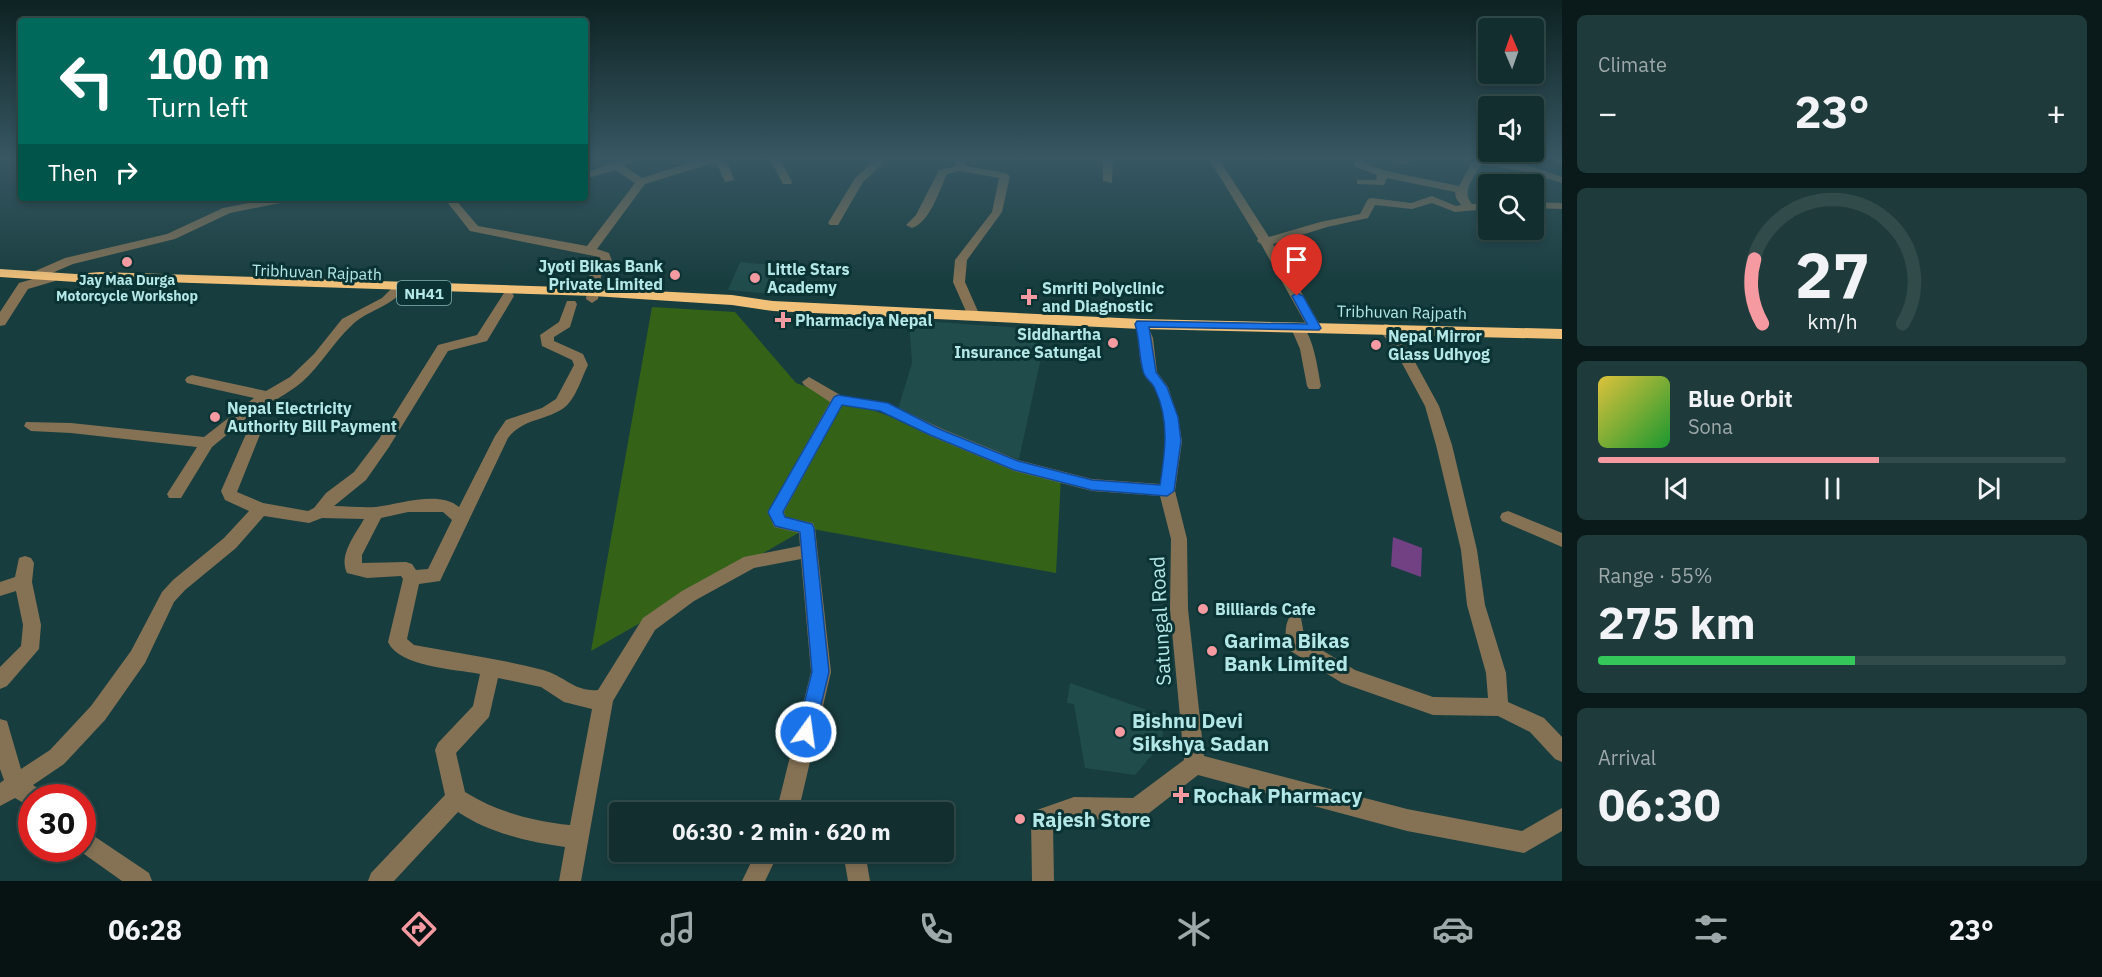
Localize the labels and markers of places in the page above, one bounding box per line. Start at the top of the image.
pin [1271,234,1322,296]
marker: Jay Maa Durga Motorcycle Workshop [120,255,134,269]
place label: Jyoti Bikas Bank Private Limited [538,256,664,294]
place label: Little Stars Academy [767,259,850,297]
marker: Jyoti Bikas Bank Private Limited [668,268,682,282]
place label: Jay Maa Durga Motorcycle Workshop [56,271,198,305]
marker: Little Stars Academy [748,271,762,285]
place label: Smriti Polyclinic and Diagnostic [1042,278,1164,316]
marker: Smriti Polyclinic and Diagnostic [1020,288,1038,306]
place label: Pharmaciya Nepal [795,310,932,330]
marker: Pharmaciya Nepal [776,313,790,327]
place label: Siddhartha Insurance Satungal [954,324,1101,362]
place label: Nepal Mirror Glass Udhyog [1388,326,1490,364]
marker: Siddhartha Insurance Satungal [1106,336,1120,350]
marker: Nepal Mirror Glass Udhyog [1369,338,1383,352]
place label: Nepal Electricity Authority Bill Payment [227,398,397,436]
marker: Nepal Electricity Authority Bill Payment [208,410,222,424]
place label: Billiards Cafe [1215,599,1316,619]
marker: Billiards Cafe [1196,602,1210,616]
place label: Garima Bikas Bank Limited [1224,627,1350,677]
marker: Garima Bikas Bank Limited [1205,644,1219,658]
place label: Bishnu Devi Sikshya Sadan [1132,707,1269,757]
marker: Bishnu Devi Sikshya Sadan [1113,725,1127,739]
place label: Rochak Pharmacy [1193,782,1362,809]
marker: Rochak Pharmacy [1174,788,1188,802]
place label: Rajesh Store [1032,806,1151,833]
marker: Rajesh Store [1013,812,1027,826]

